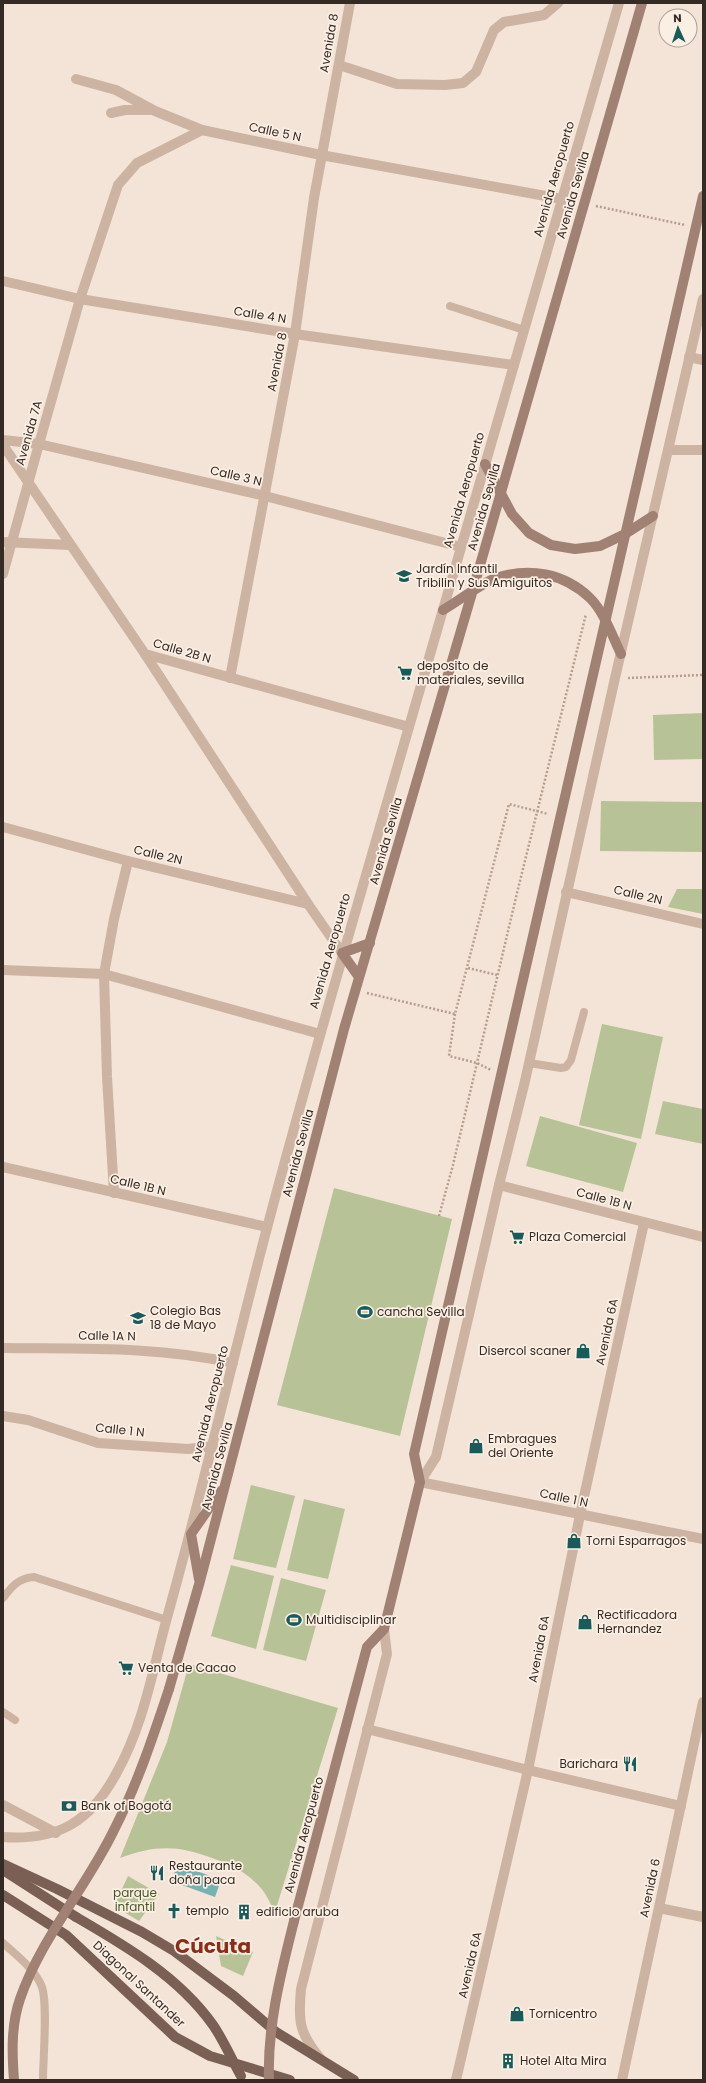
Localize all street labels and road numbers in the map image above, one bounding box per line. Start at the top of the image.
street label: Avenida 8 [315,12,342,74]
street label: Calle 5 N [247,118,303,145]
street label: Avenida Aeropuerto [529,119,578,239]
street label: Avenida Sevilla [552,149,593,241]
street label: Calle 4 N [233,302,288,327]
street label: Avenida 8 [262,331,291,393]
street label: Avenida 7A [11,398,46,467]
street label: Avenida Aeropuerto [439,430,488,550]
street label: Calle 3 N [209,461,264,490]
street label: Avenida Sevilla [463,461,504,553]
street label: Calle 2B N [151,634,213,667]
street label: Avenida Sevilla [365,795,406,887]
street label: Calle 2N [132,841,184,868]
street label: Calle 2N [612,881,664,908]
street label: Avenida Aeropuerto [305,891,354,1011]
street label: Avenida Sevilla [278,1107,317,1199]
street label: Calle 1B N [109,1170,168,1199]
street label: Calle 1B N [575,1183,634,1214]
street label: Avenida 6A [591,1297,622,1367]
street label: Calle 1A N [78,1326,136,1345]
street label: Avenida Aeropuerto [187,1343,232,1464]
street label: Calle 1 N [95,1418,146,1441]
street label: Avenida Sevilla [197,1420,236,1512]
street label: Calle 1 N [538,1484,590,1511]
street label: Avenida 6A [524,1614,553,1684]
street label: Avenida Aeropuerto [280,1775,327,1895]
street label: Avenida 6 [635,1857,664,1919]
street label: Avenida 6A [454,1930,485,2000]
street label: Diagonal Santander [90,1936,190,2031]

